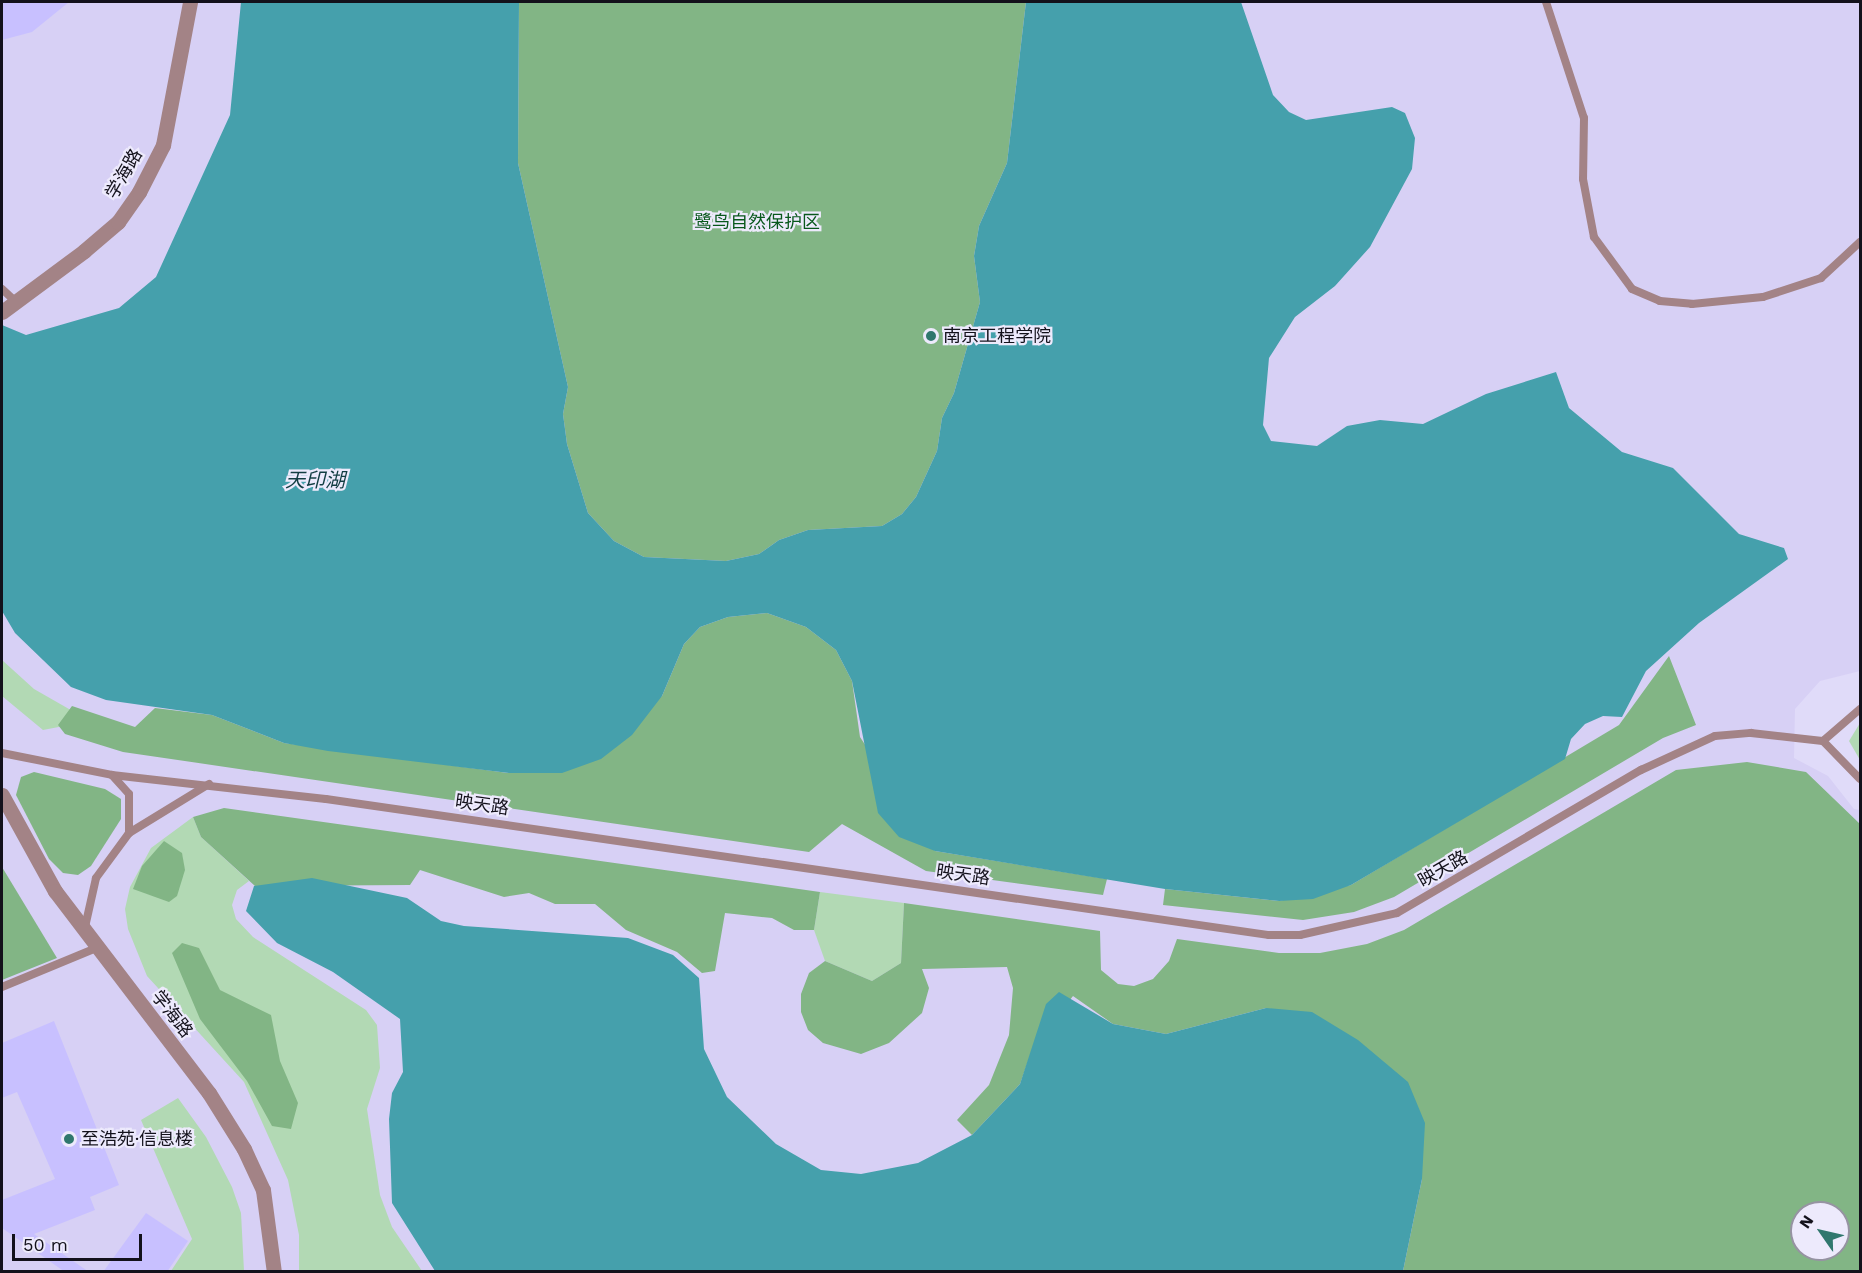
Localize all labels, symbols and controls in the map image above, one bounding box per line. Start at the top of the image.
street label: 学海路 [101,145,147,203]
park label: 鹭鸟自然保护区 [694,211,820,233]
place label: 南京工程学院 [943,325,1051,347]
marker: 南京工程学院 [924,329,938,343]
water label: 天印湖 [285,468,345,492]
street label: 映天路 [454,791,510,819]
street label: 映天路 [1414,846,1472,892]
street label: 映天路 [935,861,991,889]
street label: 学海路 [147,986,197,1042]
place label: 至浩苑·信息楼 [81,1128,193,1150]
marker: 至浩苑·信息楼 [62,1132,76,1146]
north arrow [1790,1201,1850,1261]
text: N [1795,1212,1818,1232]
scale bar [15,1222,146,1260]
text: 50 m [23,1234,68,1255]

